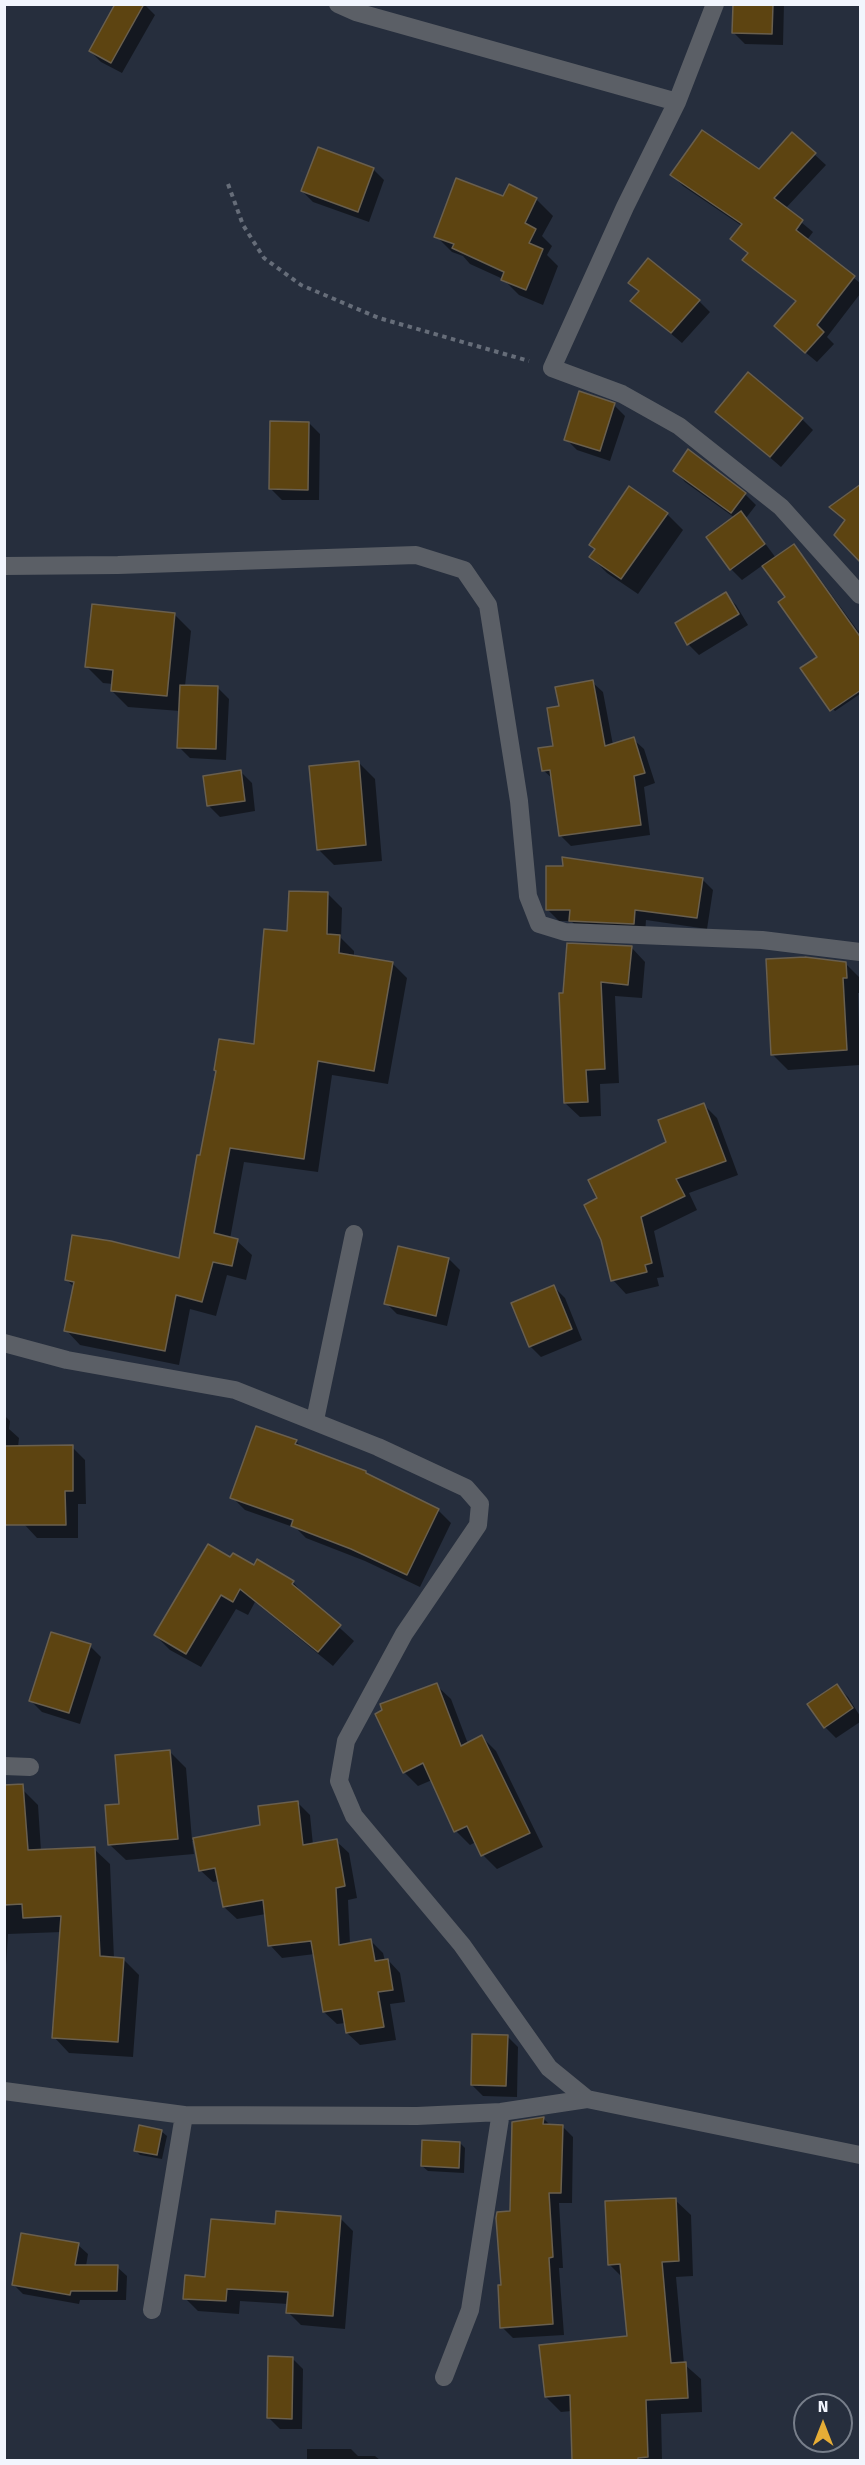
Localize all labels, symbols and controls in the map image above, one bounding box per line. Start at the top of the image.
north arrow [793,2393,853,2453]
text: N [818,2397,828,2416]

